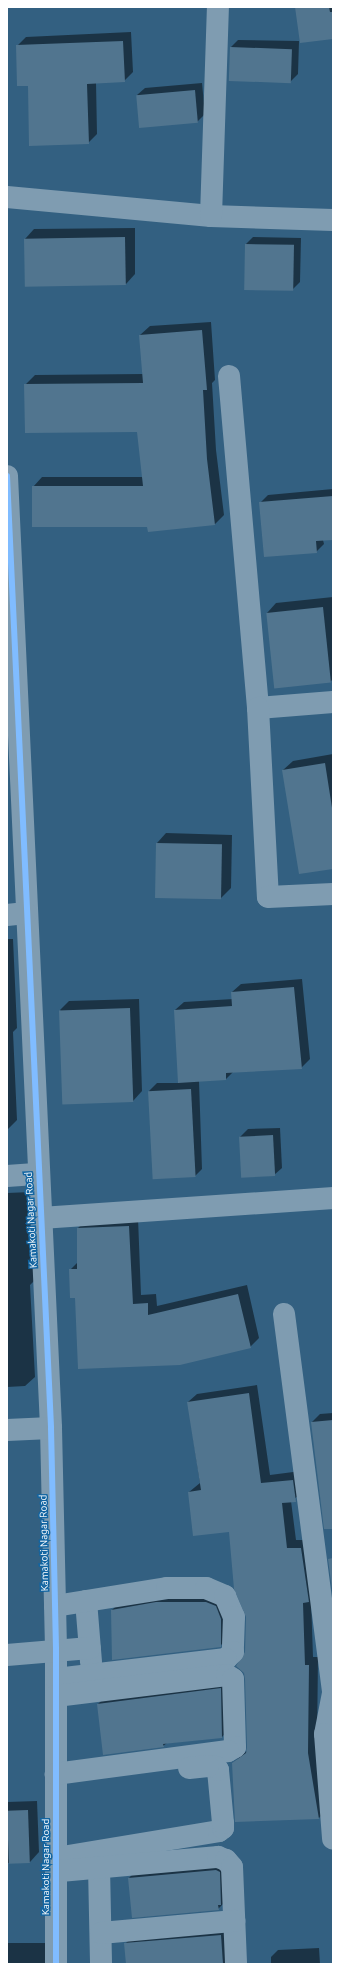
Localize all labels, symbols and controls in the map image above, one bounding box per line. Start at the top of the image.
street label: Kamakoti Nagar Road [22,1171,40,1269]
street label: Kamakoti Nagar Road [37,1495,51,1591]
street label: Kamakoti Nagar Road [40,1819,52,1915]

